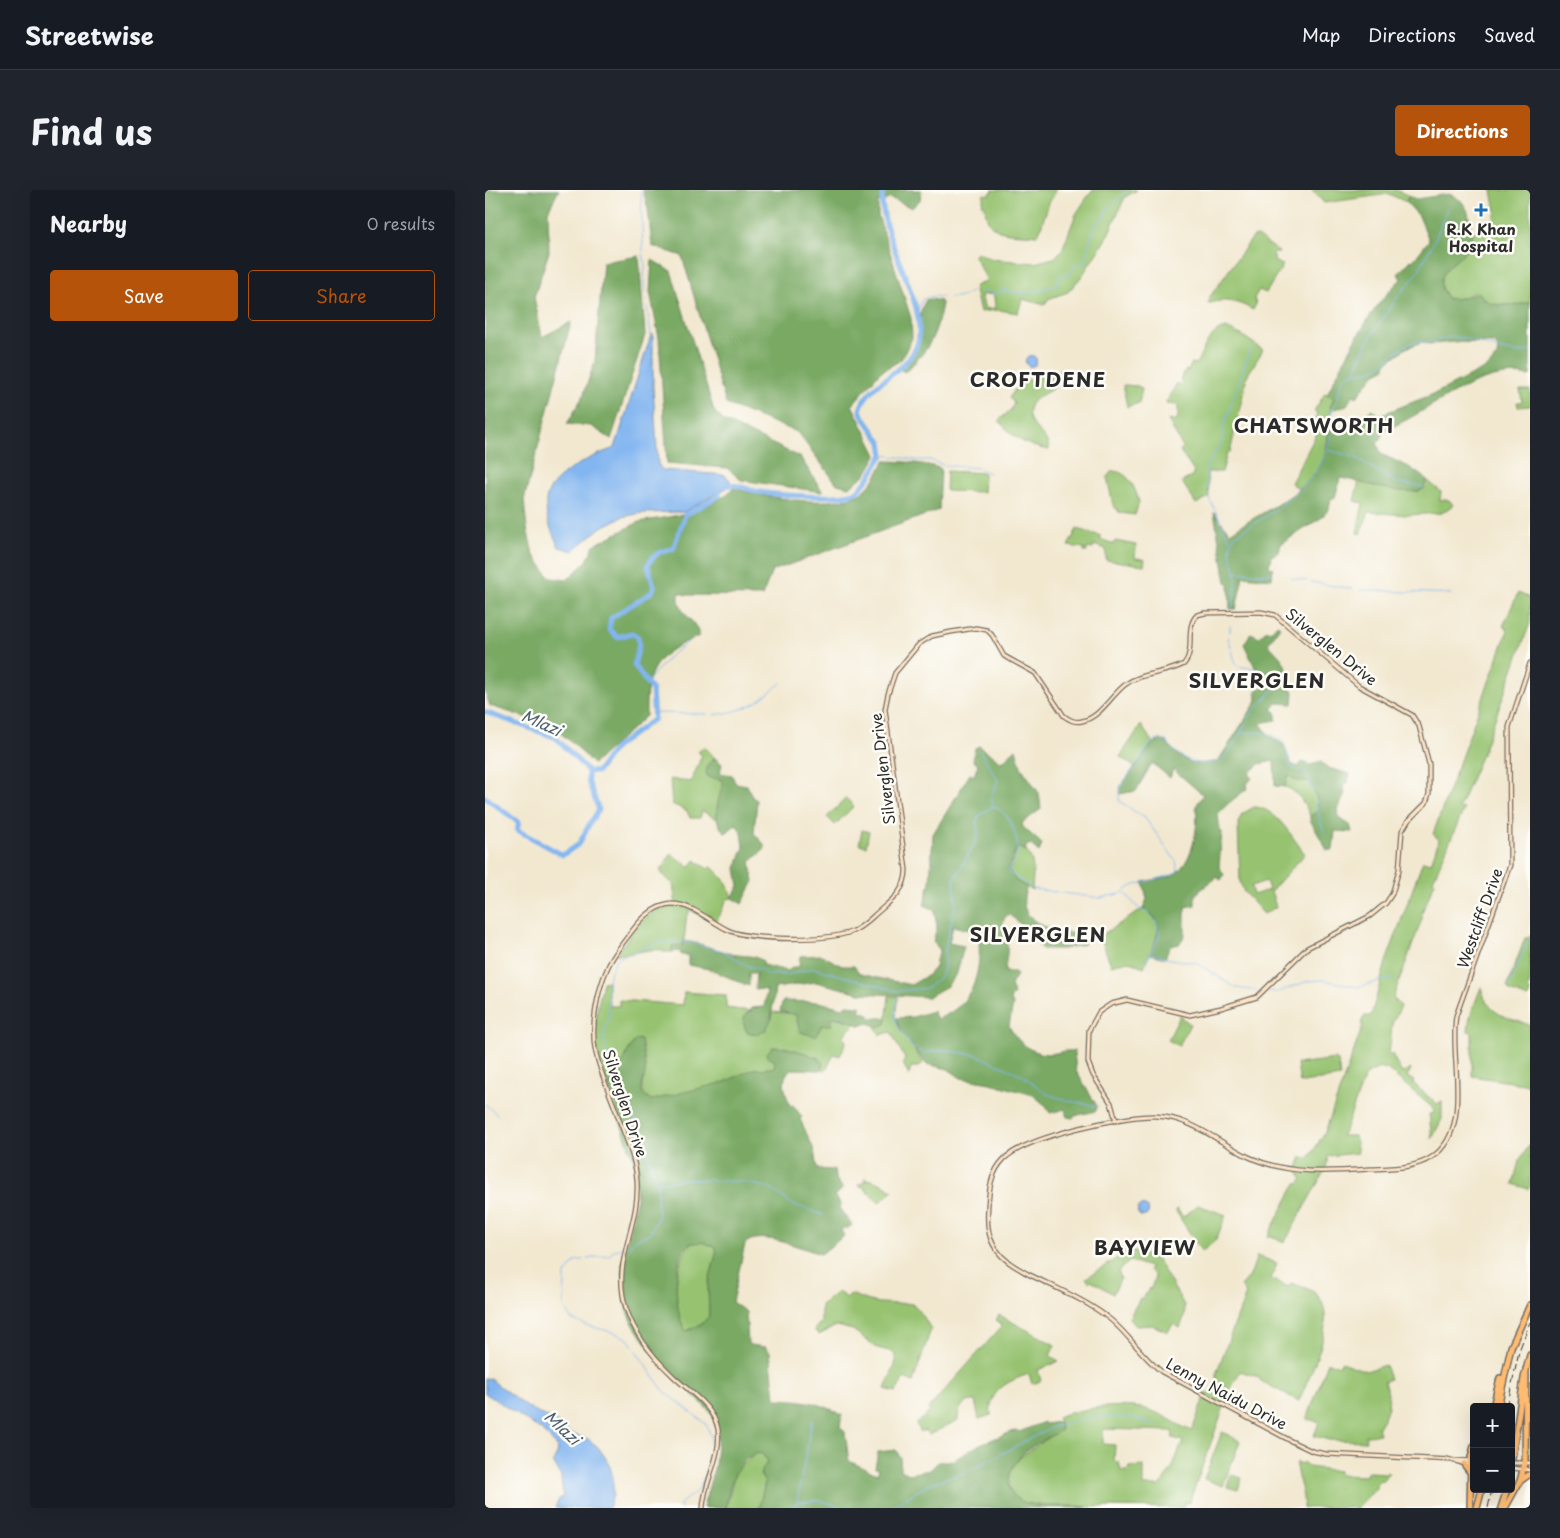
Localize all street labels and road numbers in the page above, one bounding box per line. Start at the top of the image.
street label: Silverglen Drive [1281,602,1383,690]
street label: Silverglen Drive [864,712,900,826]
street label: Westcliff Drive [1450,865,1508,971]
street label: Silverglen Drive [598,1046,654,1160]
street label: Lenny Naidu Drive [1162,1351,1292,1435]

